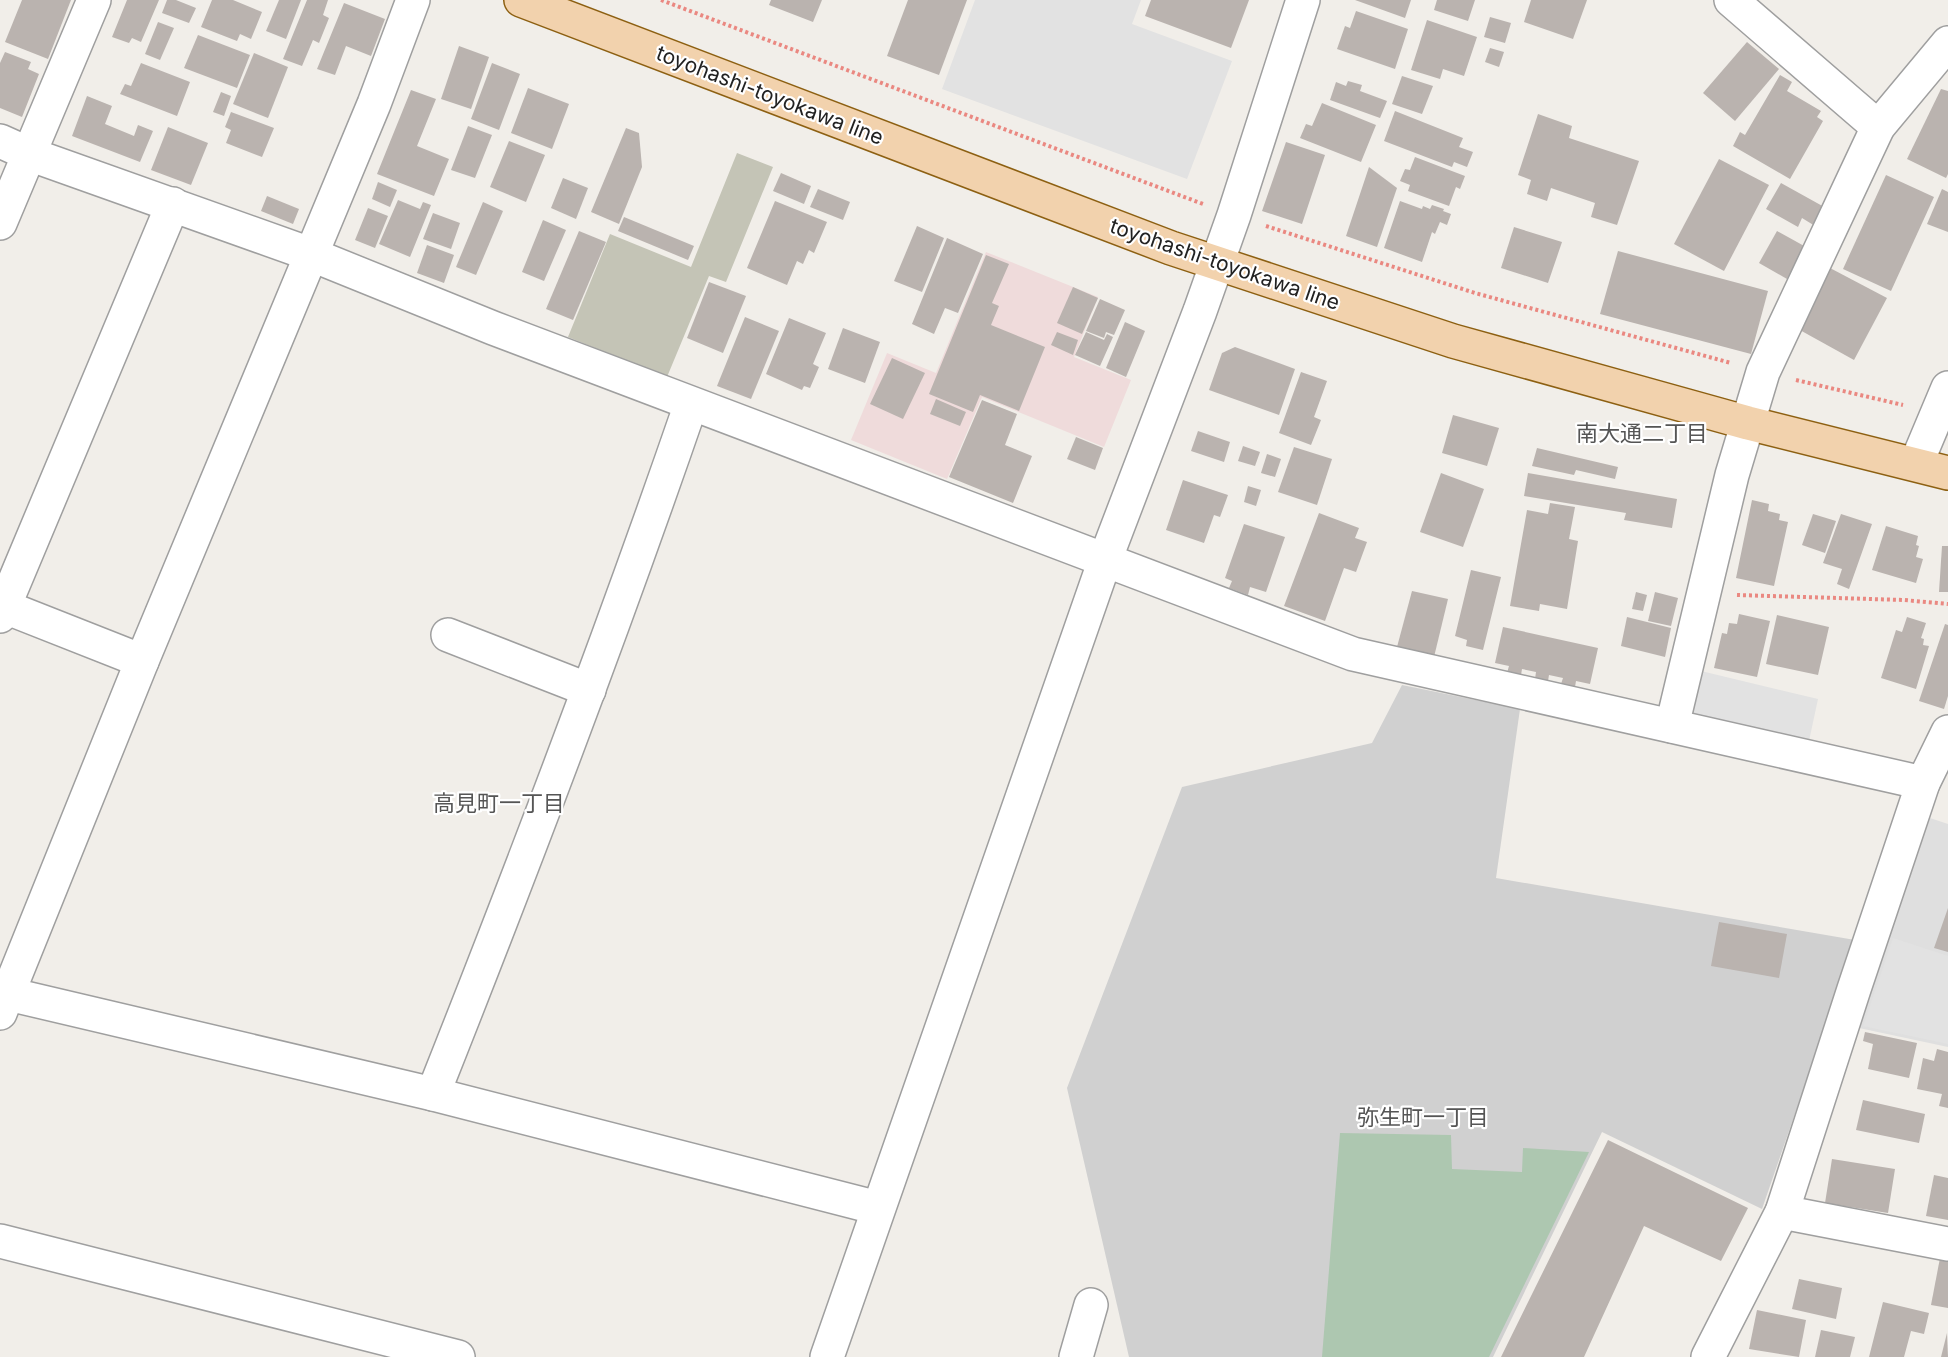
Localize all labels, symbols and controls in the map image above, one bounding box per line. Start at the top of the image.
street label: toyohashi-toyokawa line [653,40,887,150]
street label: toyohashi-toyokawa line [1107,213,1343,315]
district label: 南大通二丁目 [1576,420,1708,446]
district label: 高見町一丁目 [433,790,565,816]
district label: 弥生町一丁目 [1357,1104,1489,1130]

